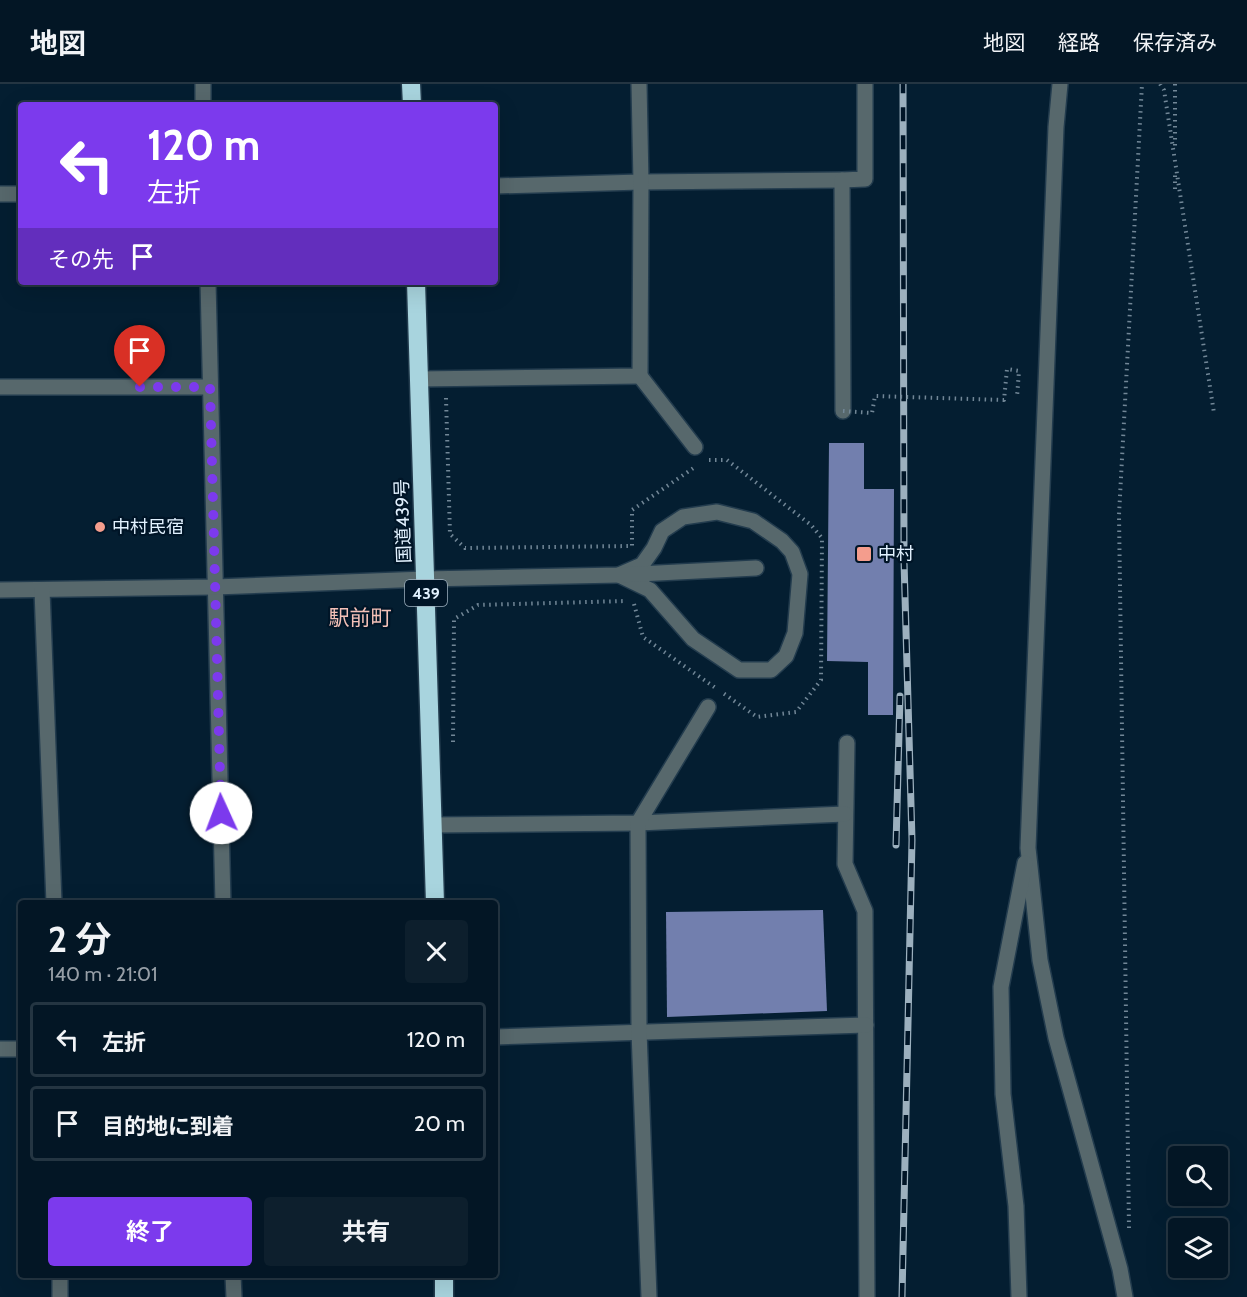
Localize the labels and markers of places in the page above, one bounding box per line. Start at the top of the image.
pin [114,325,165,387]
place label: 中村民宿 [112,516,184,538]
marker: 中村民宿 [93,520,107,534]
place label: 中村 [878,543,914,565]
marker: 中村 [855,545,873,563]

